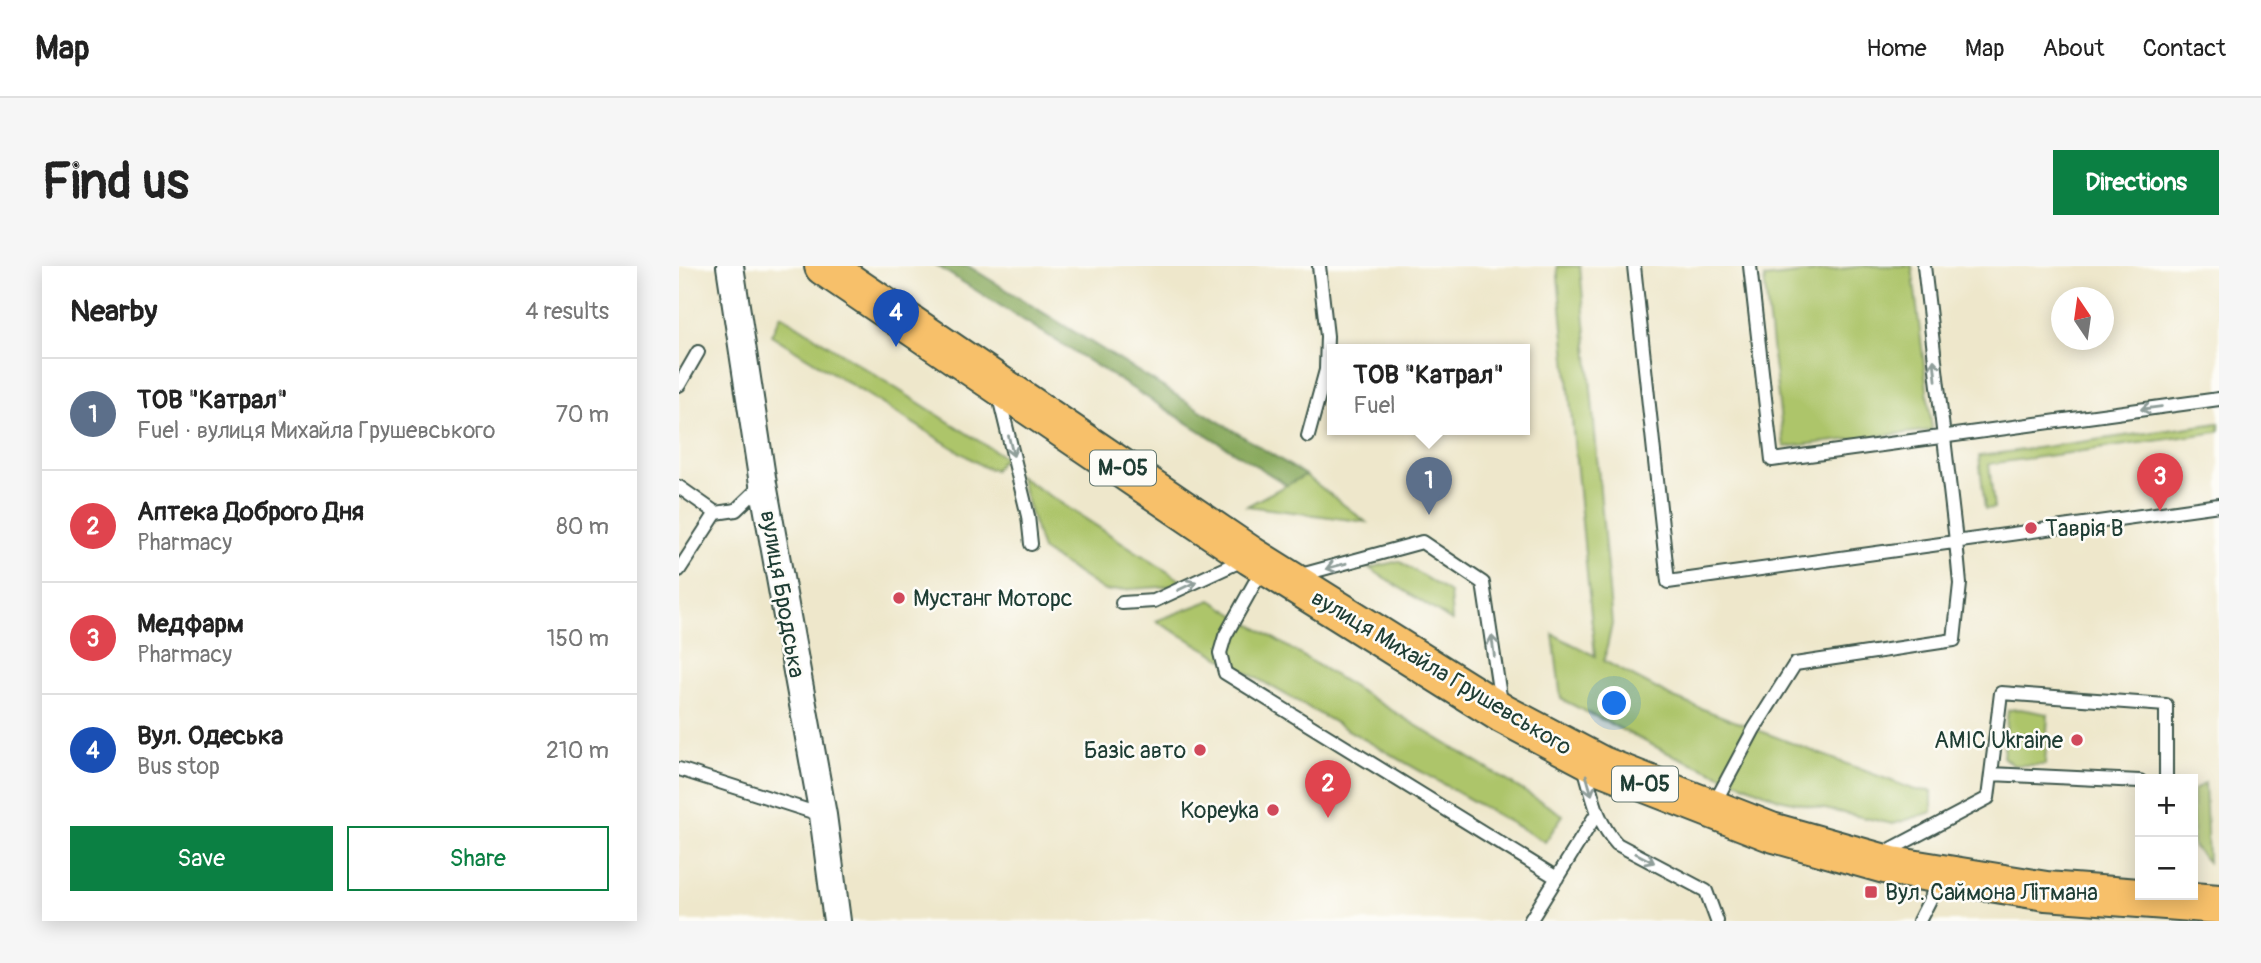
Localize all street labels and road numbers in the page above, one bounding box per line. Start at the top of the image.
road number: М-05 [1090,450,1156,486]
street label: вулиця Бродська [754,508,811,680]
street label: вулиця Михайла Грушевського [1306,583,1577,762]
road number: М-05 [1612,766,1678,802]

